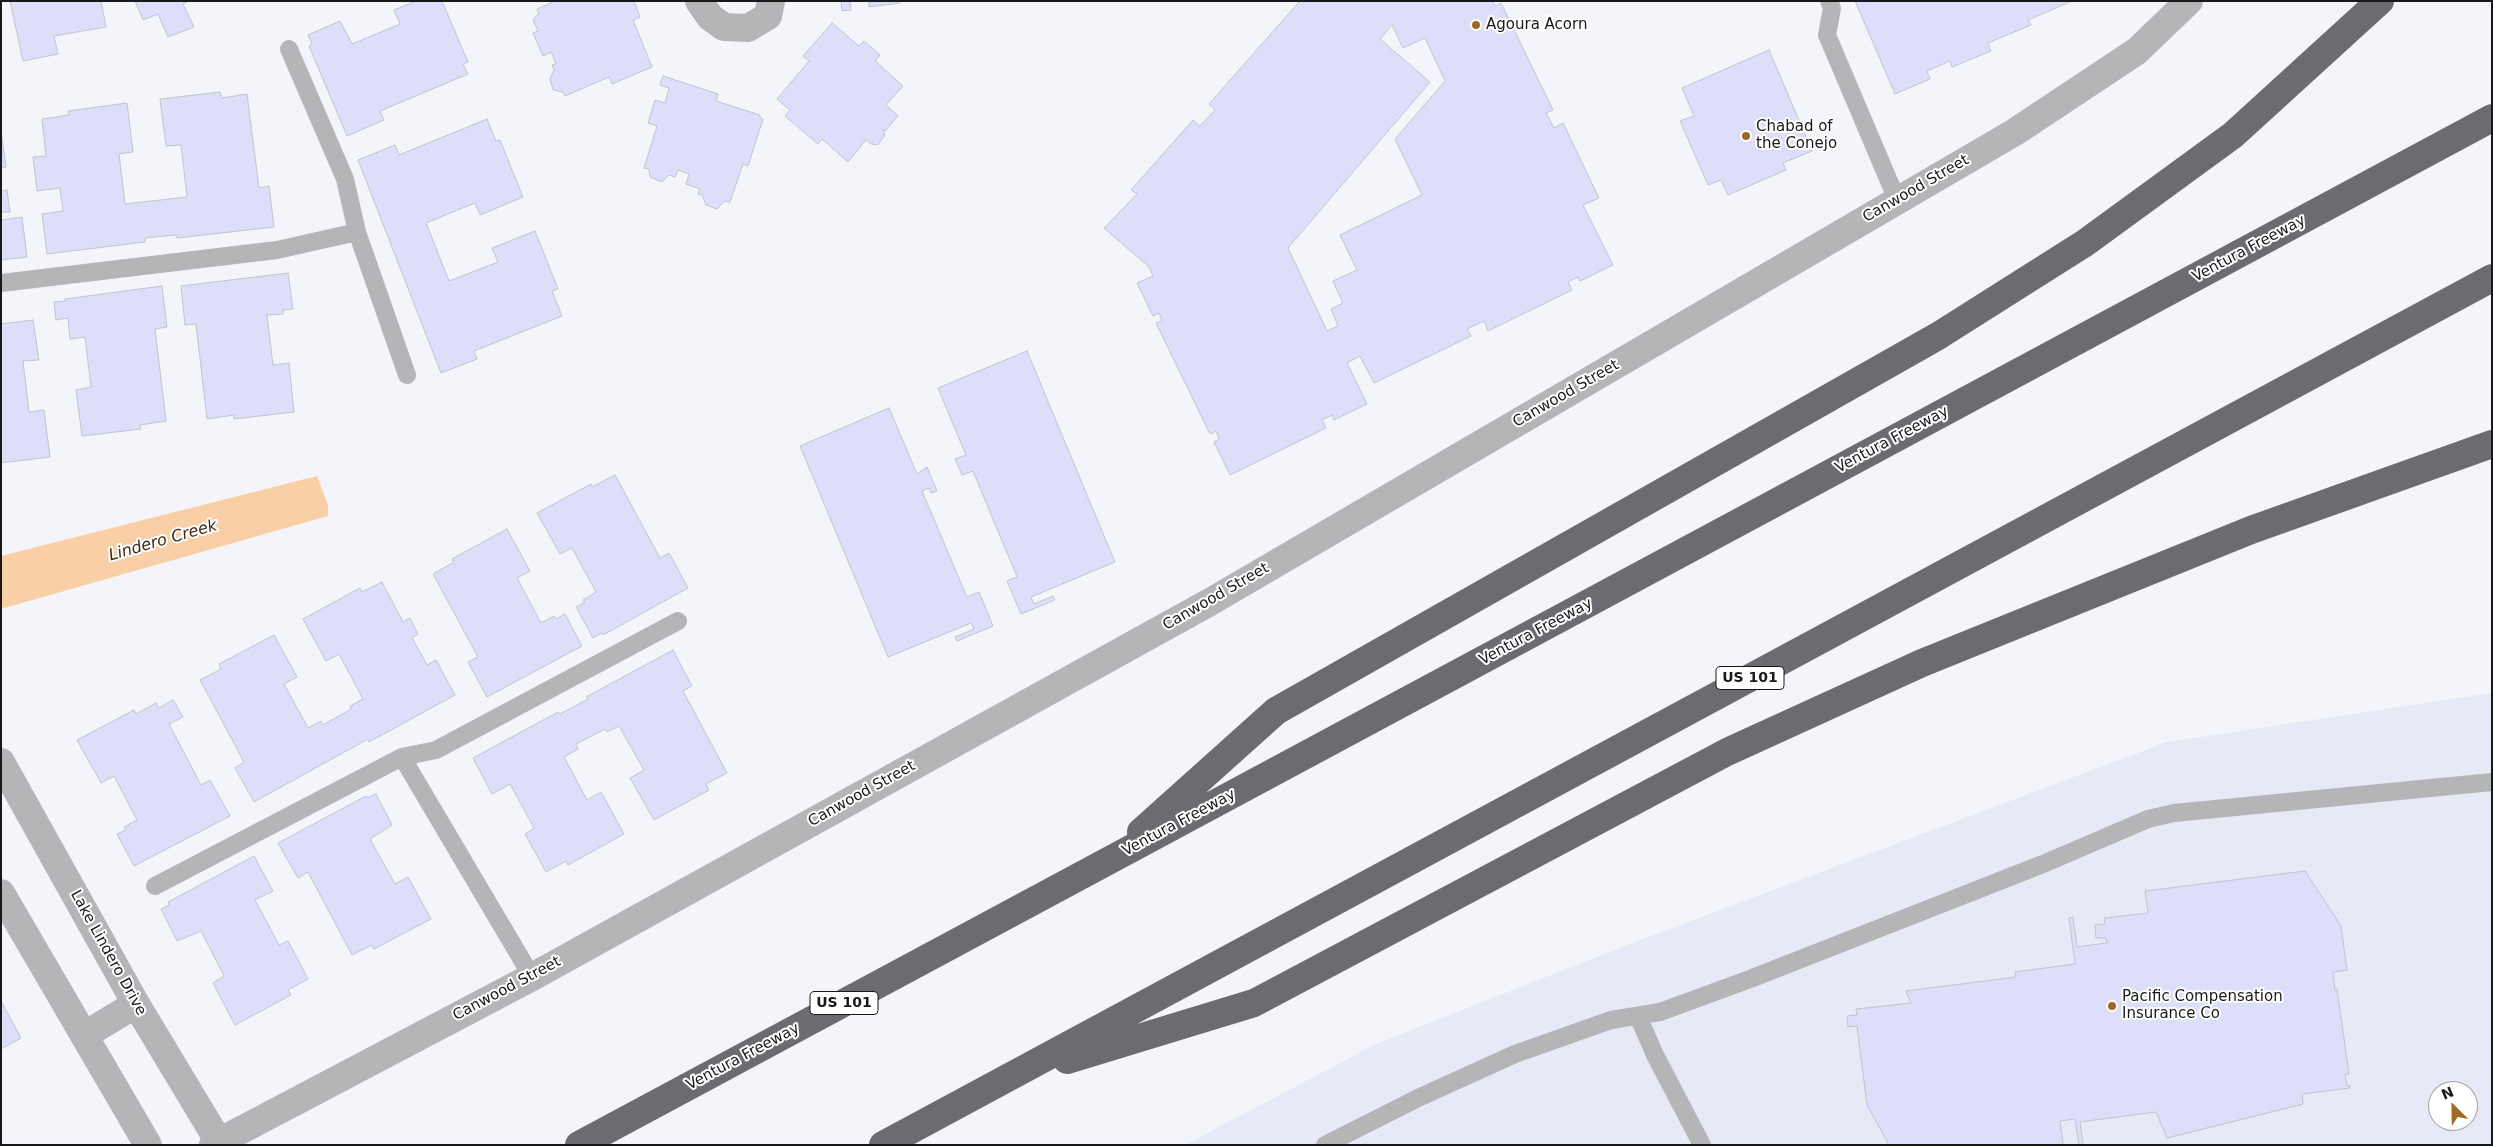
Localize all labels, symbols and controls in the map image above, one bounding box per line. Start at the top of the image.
place label: Agoura Acorn [1486,16,1587,34]
marker: Agoura Acorn [1470,19,1482,31]
place label: Chabad of the Conejo [1756,118,1837,153]
marker: Chabad of the Conejo [1740,130,1752,142]
street label: Canwood Street [1860,151,1972,227]
street label: Ventura Freeway [2189,212,2309,286]
street label: Canwood Street [1510,356,1622,432]
street label: Ventura Freeway [1832,403,1952,477]
water label: Lindero Creek [107,516,219,566]
street label: Canwood Street [1160,559,1272,635]
street label: Ventura Freeway [1476,595,1596,669]
road number: US 101 [1716,666,1784,690]
street label: Canwood Street [805,757,919,831]
street label: Ventura Freeway [1119,786,1239,860]
street label: Lake Lindero Drive [66,887,150,1019]
street label: Canwood Street [450,953,564,1025]
place label: Pacific Compensation Insurance Co [2122,988,2283,1023]
road number: US 101 [810,991,878,1014]
marker: Pacific Compensation Insurance Co [2106,1000,2118,1012]
street label: Ventura Freeway [683,1020,803,1094]
north arrow [2428,1081,2478,1131]
text: N [2439,1083,2456,1103]

